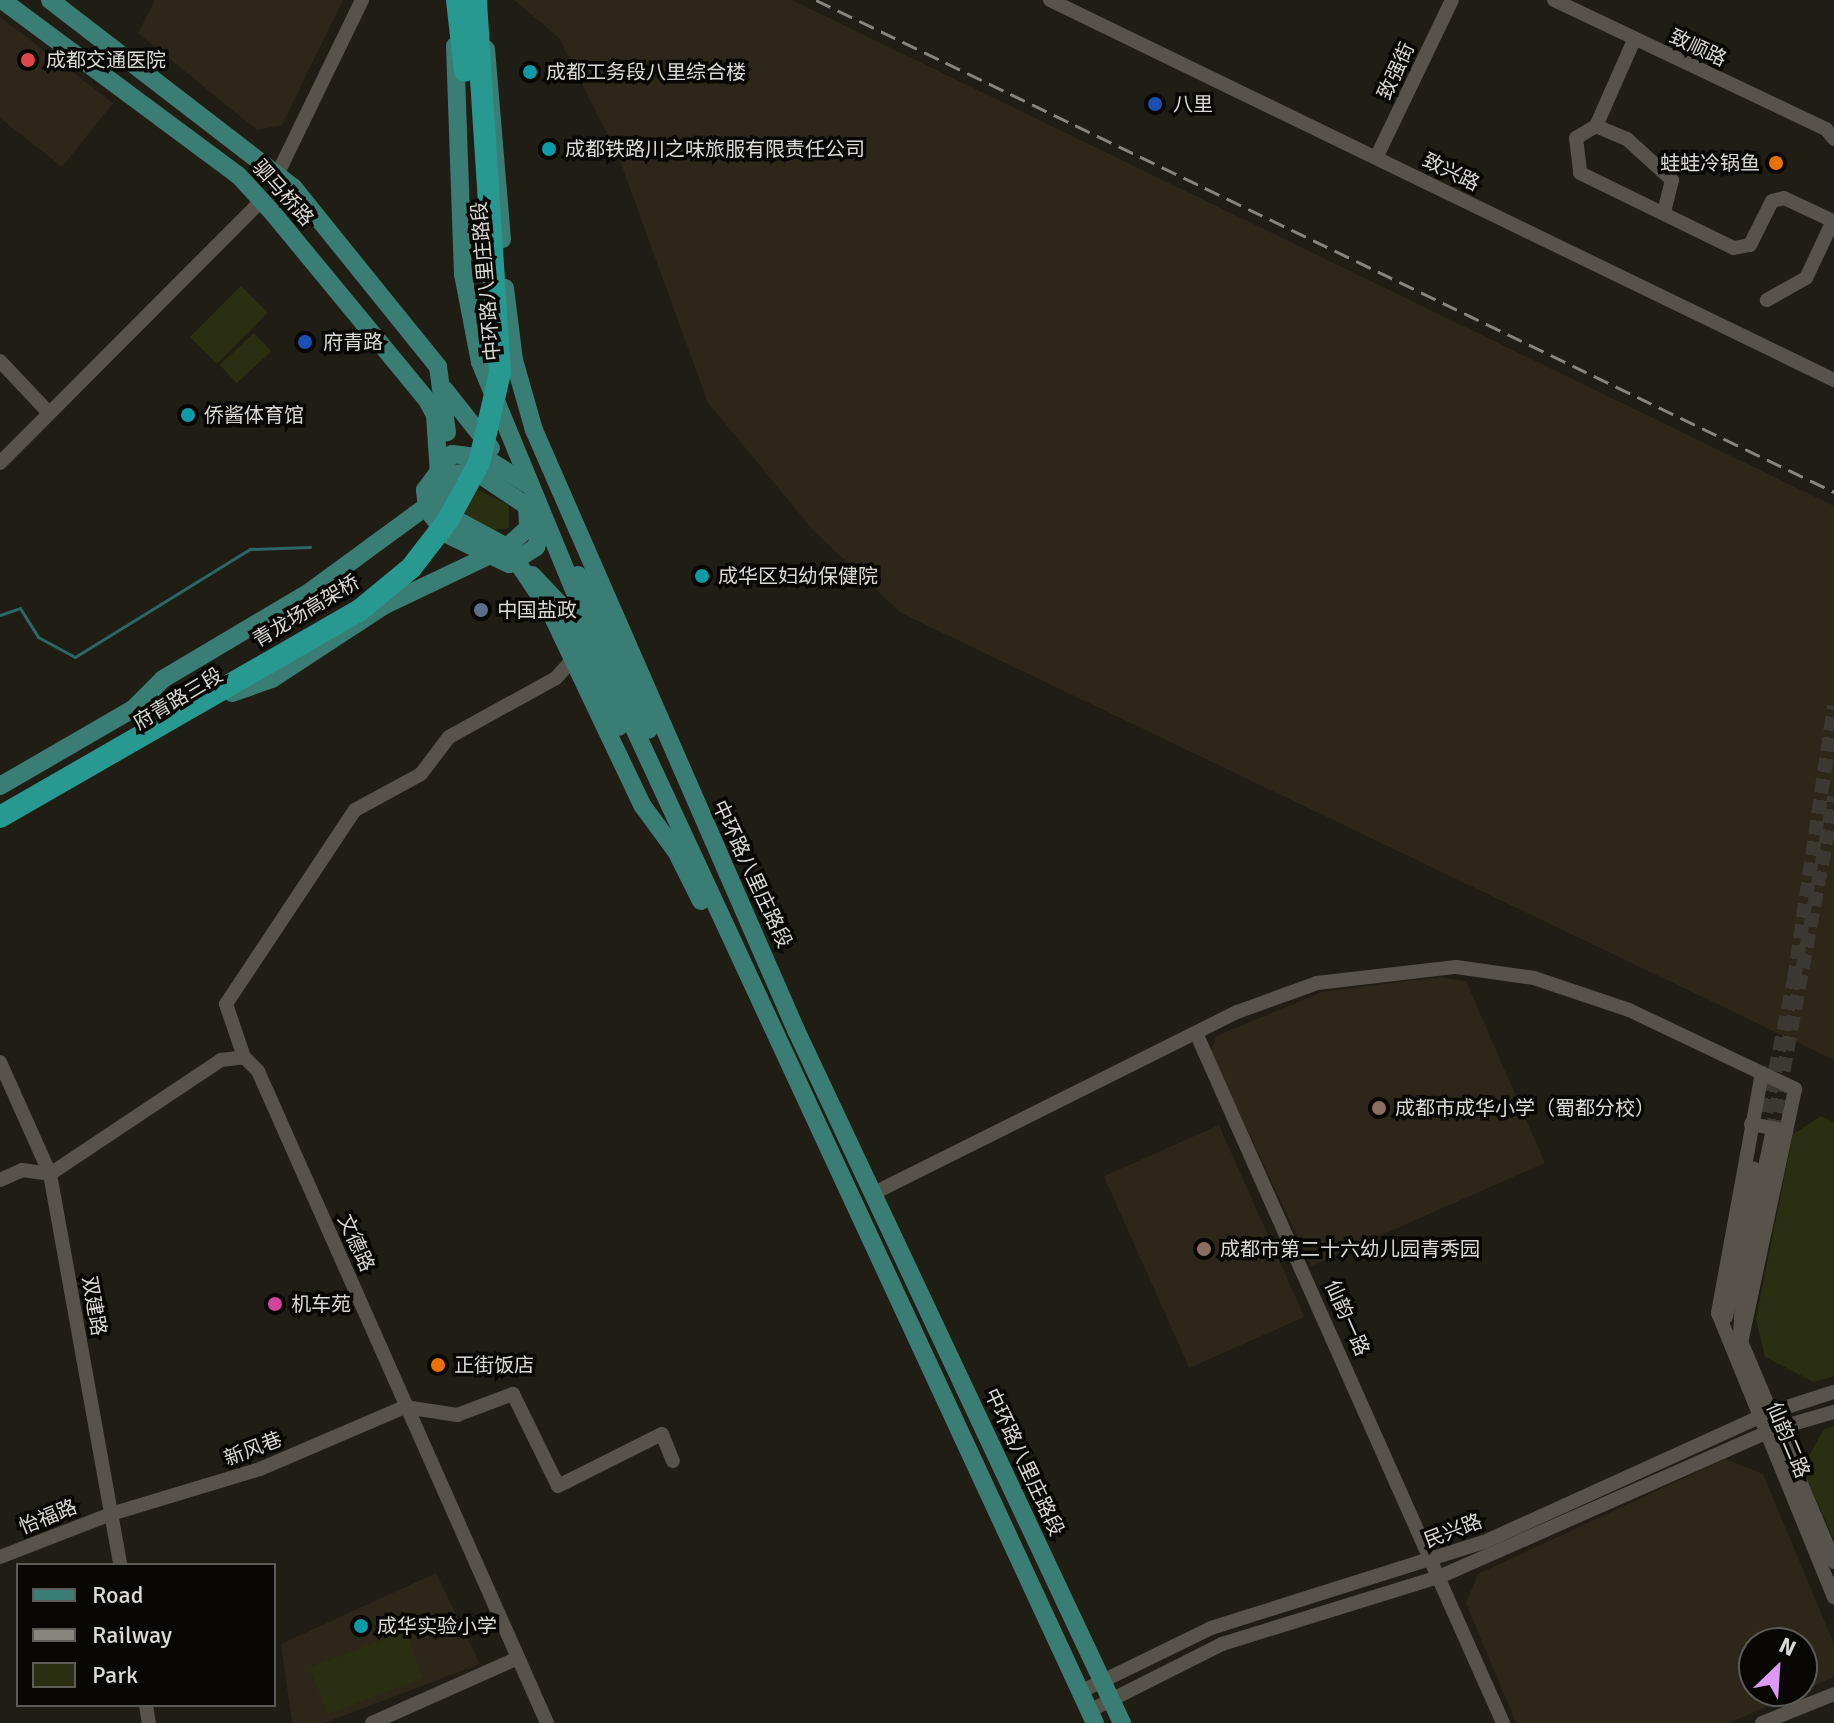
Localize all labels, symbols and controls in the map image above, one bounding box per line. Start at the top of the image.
street label: 致顺路 [1666,24,1730,72]
street label: 致强街 [1372,39,1420,103]
place label: 成都交通医院 [46,48,166,72]
marker: 成都交通医院 [17,49,39,71]
place label: 成都工务段八里综合楼 [546,60,746,84]
marker: 成都工务段八里综合楼 [521,63,539,81]
place label: 八里 [1173,92,1213,116]
marker: 八里 [1144,93,1166,115]
place label: 成都铁路川之味旅服有限责任公司 [565,137,865,161]
marker: 成都铁路川之味旅服有限责任公司 [540,140,558,158]
street label: 致兴路 [1419,148,1483,196]
place label: 蛙蛙冷锅鱼 [1660,151,1760,175]
marker: 蛙蛙冷锅鱼 [1767,154,1785,172]
street label: 驷马桥路 [247,155,319,231]
street label: 中环路八里庄路段 [467,200,505,362]
place label: 府青路 [323,330,383,354]
marker: 府青路 [294,331,316,353]
place label: 侨酱体育馆 [204,403,304,427]
marker: 侨酱体育馆 [179,406,197,424]
place label: 成华区妇幼保健院 [718,564,878,588]
marker: 成华区妇幼保健院 [693,567,711,585]
street label: 青龙场高架桥 [248,570,364,652]
place label: 中国盐政 [497,598,577,622]
marker: 中国盐政 [472,601,490,619]
street label: 府青路三段 [129,663,227,735]
street label: 中环路八里庄路段 [707,796,797,952]
place label: 成都市成华小学（蜀都分校） [1395,1096,1655,1120]
marker: 成都市成华小学（蜀都分校） [1370,1099,1388,1117]
street label: 文德路 [333,1211,379,1275]
place label: 成都市第二十六幼儿园青秀园 [1220,1237,1480,1261]
marker: 成都市第二十六幼儿园青秀园 [1195,1240,1213,1258]
street label: 双建路 [77,1274,111,1338]
street label: 仙韵一路 [1320,1277,1374,1359]
place label: 机车苑 [291,1292,351,1316]
marker: 机车苑 [266,1295,284,1313]
place label: 正街饭店 [454,1353,534,1377]
marker: 正街饭店 [429,1356,447,1374]
street label: 中环路八里庄路段 [979,1384,1069,1540]
street label: 仙韵二路 [1761,1398,1815,1482]
street label: 新风巷 [221,1427,285,1471]
street label: 怡福路 [16,1495,80,1539]
street label: 民兴路 [1421,1509,1485,1553]
legend [16,1563,276,1707]
text: Road [92,1580,143,1610]
place label: 成华实验小学 [377,1614,497,1638]
marker: 成华实验小学 [352,1617,370,1635]
text: Railway [92,1620,172,1650]
north arrow [1738,1627,1818,1707]
text: N [1775,1631,1800,1662]
text: Park [92,1660,138,1690]

